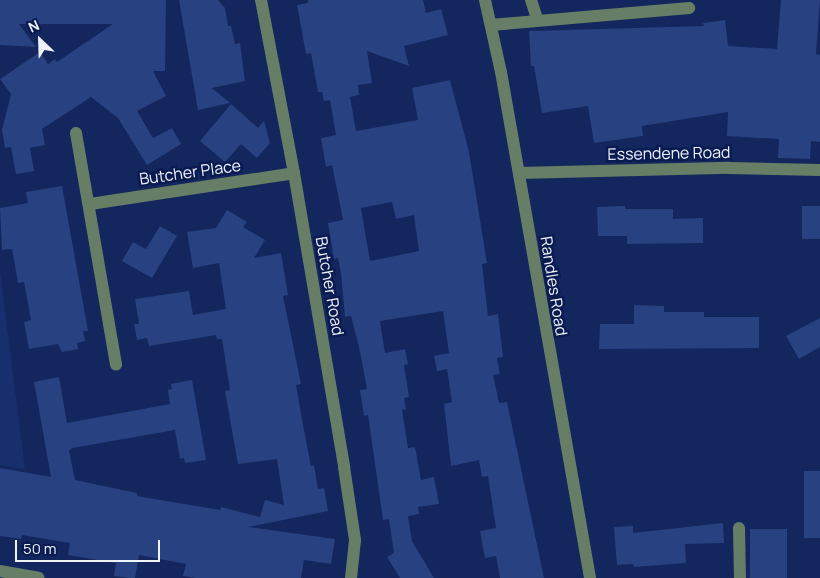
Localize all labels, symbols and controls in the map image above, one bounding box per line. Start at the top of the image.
north arrow [15,15,65,65]
text: N [25,15,42,37]
street label: Essendene Road [607,142,731,164]
street label: Butcher Place [138,155,242,189]
street label: Butcher Road [312,235,348,337]
street label: Randles Road [537,235,571,337]
scale bar [18,530,162,562]
text: 50 m [23,538,57,559]

